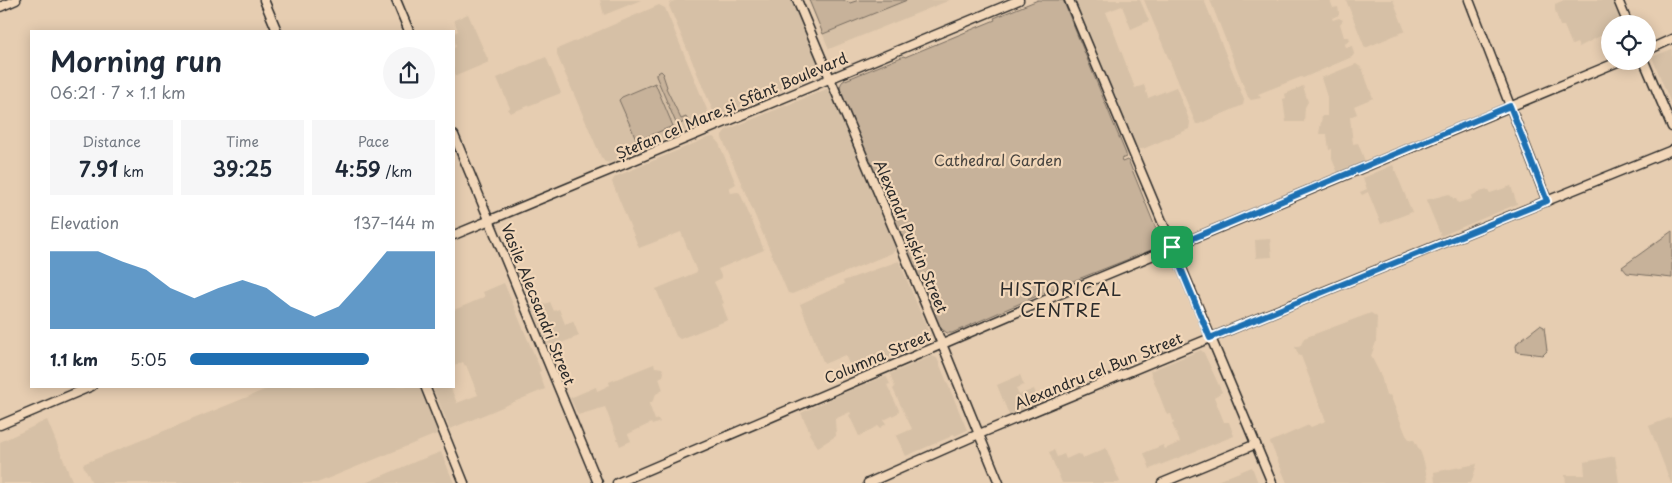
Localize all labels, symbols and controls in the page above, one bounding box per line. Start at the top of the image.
map controls [1601,15,1656,70]
button: locate [1601,15,1656,70]
text: Morning run [50,39,222,82]
street label: Ștefan cel Mare și Sfânt Boulevard [611,46,851,164]
button: share [383,47,435,99]
text: 06:21 · 7 × 1.1 km [50,80,186,104]
text: Distance [82,131,141,152]
text: Time [226,131,259,152]
text: Pace [358,131,389,152]
park label: Cathedral Garden [934,148,1062,171]
text: 7.91 [79,152,118,184]
text: 39:25 [213,152,272,184]
text: 4:59 [335,152,381,184]
street label: Alexandr Pușkin Street [869,156,955,316]
text: km [118,161,144,182]
text: /km [381,161,412,182]
text: Elevation [50,210,119,234]
text: 137–144 m [354,210,435,234]
street label: Vasile Alecsandri Street [496,220,582,388]
pin [1151,226,1193,268]
icon: arrive [1158,233,1186,261]
district label: HISTORICAL CENTRE [1000,275,1122,323]
street label: Columna Street [820,323,934,389]
street label: Alexandru cel Bun Street [1010,326,1186,414]
text: 1.1 km [50,347,98,371]
text: 5:05 [130,347,167,371]

